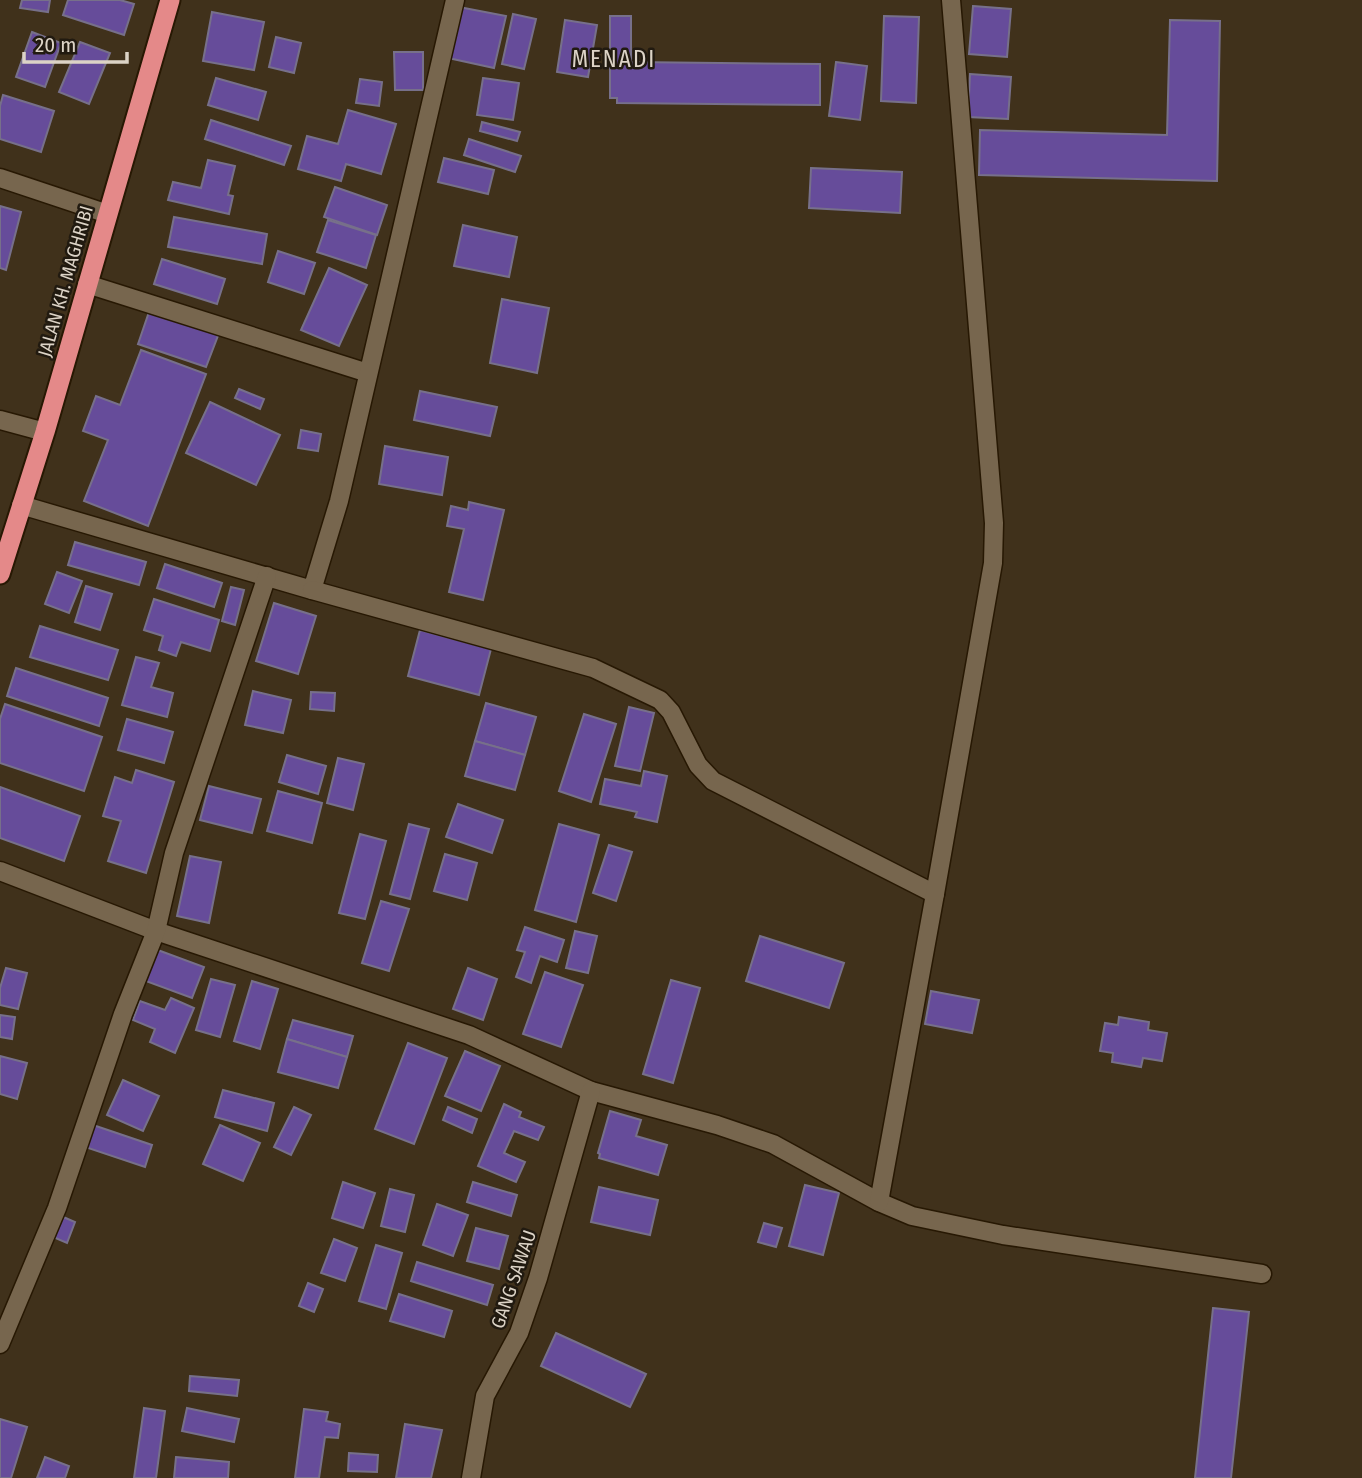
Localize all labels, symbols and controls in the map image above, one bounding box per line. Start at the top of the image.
scale bar [24,21,128,65]
text: 20 m [35,32,76,58]
district label: MENADI [572,45,656,73]
street label: JALAN KH. MAGHRIBI [33,203,98,359]
street label: GANG SAWAU [486,1227,541,1331]

